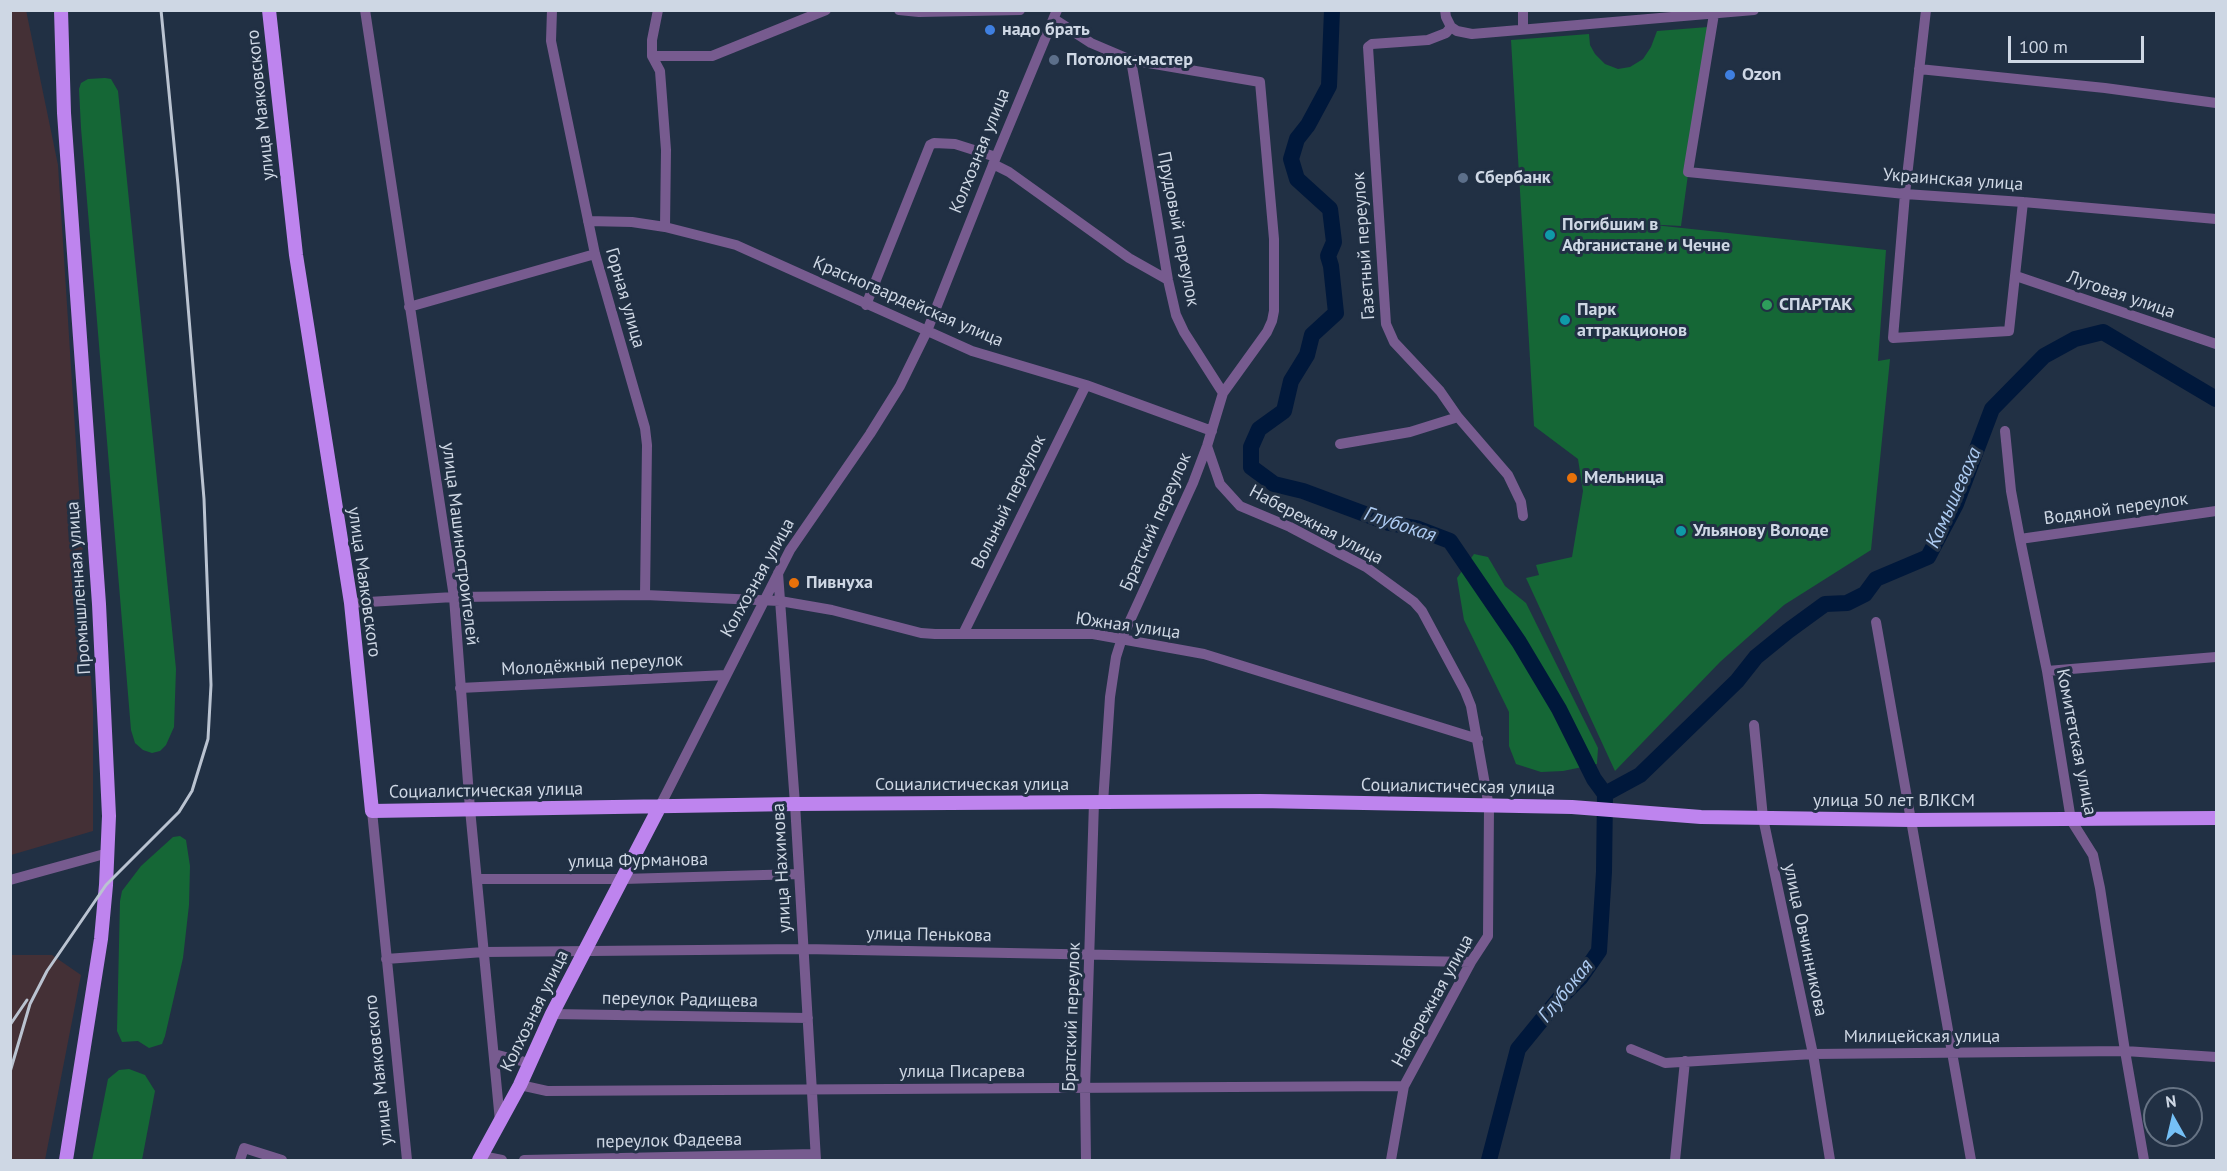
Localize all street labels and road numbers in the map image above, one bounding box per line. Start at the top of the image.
street label: улица Маяковского [242,29,280,181]
street label: Колхозная улица [945,85,1015,217]
street label: Прудовый переулок [1152,150,1204,308]
street label: Украинская улица [1882,164,2024,196]
street label: Газетный переулок [1348,171,1380,321]
street label: Горная улица [600,245,650,351]
street label: Красногвардейская улица [810,252,1006,352]
street label: Луговая улица [2064,266,2178,324]
street label: Вольный переулок [967,431,1051,573]
street label: улица Машиностроителей [437,441,483,647]
street label: Братский переулок [1116,449,1196,595]
street label: Набережная улица [1245,481,1387,569]
street label: Водяной переулок [2043,488,2189,530]
street label: Промышленная улица [62,501,96,675]
street label: улица Маяковского [343,505,385,659]
street label: Колхозная улица [716,515,800,641]
street label: Южная улица [1074,608,1182,644]
street label: Молодёжный переулок [501,649,683,681]
street label: Комитетская улица [2051,667,2101,817]
street label: Социалистическая улица [875,774,1069,796]
street label: Социалистическая улица [1361,775,1555,799]
street label: Социалистическая улица [389,779,583,803]
street label: улица 50 лет ВЛКСМ [1813,790,1975,812]
street label: улица Нахимова [768,803,796,933]
street label: улица Фурманова [568,849,708,873]
street label: улица Овчинникова [1778,862,1832,1018]
street label: улица Пенькова [866,923,992,947]
street label: Набережная улица [1388,931,1478,1071]
street label: Братский переулок [1059,942,1085,1092]
street label: Колхозная улица [496,947,574,1075]
street label: переулок Радищева [602,988,758,1012]
street label: улица Маяковского [360,994,398,1146]
street label: Милицейская улица [1844,1026,2000,1048]
street label: улица Писарева [899,1061,1025,1083]
street label: переулок Фадеева [596,1129,742,1153]

